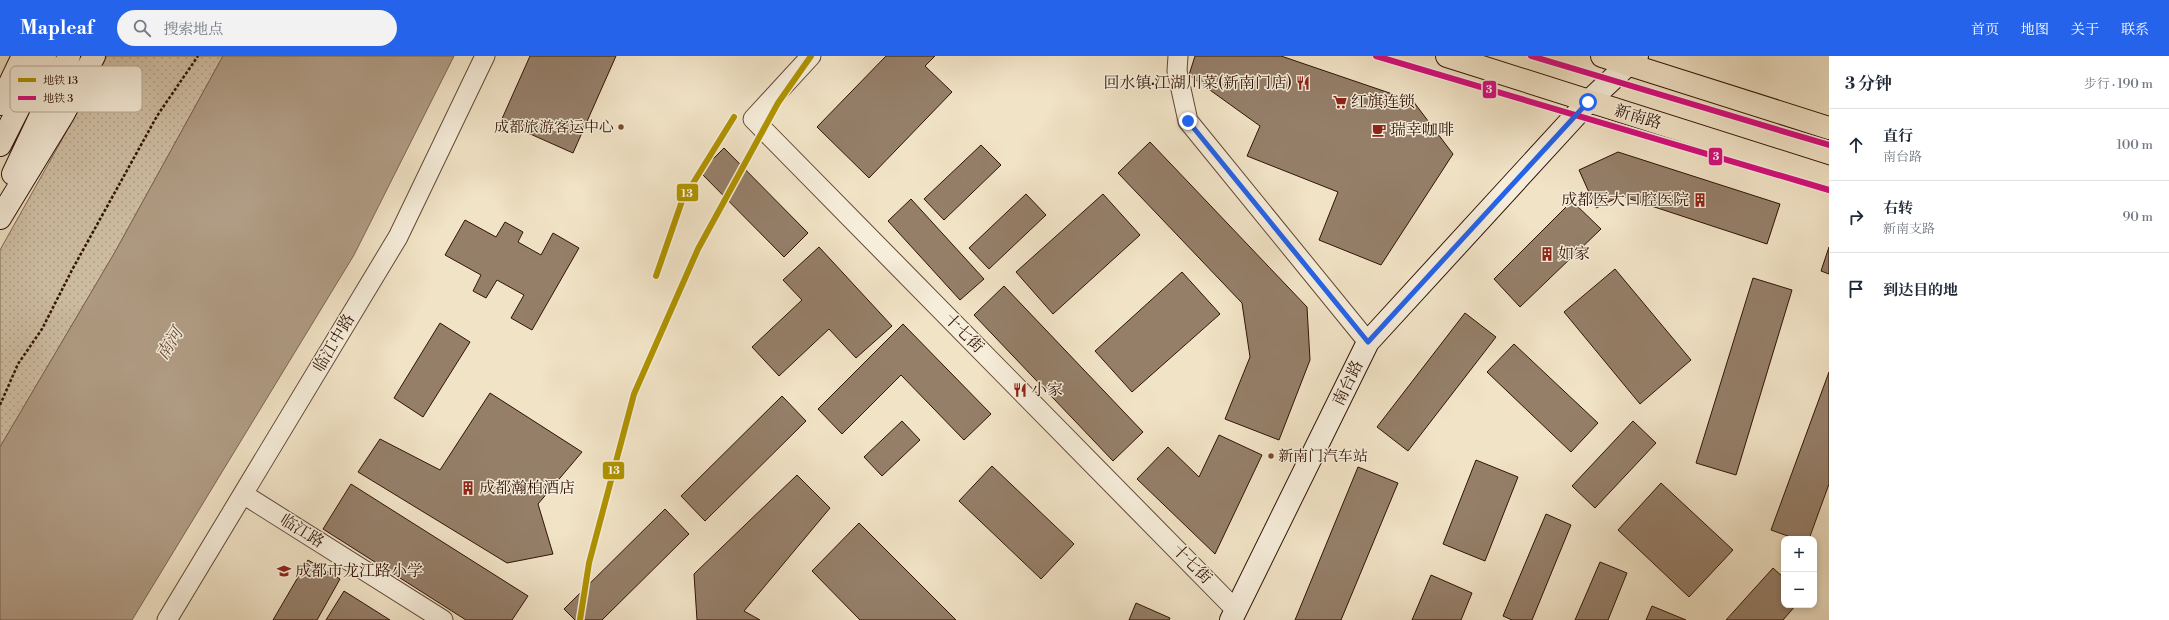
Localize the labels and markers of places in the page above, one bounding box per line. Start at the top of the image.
place label: 回水镇·江湖川菜(新南门店) [1103,73,1292,93]
restaurant icon: 回水镇·江湖川菜(新南门店) [1295,75,1311,91]
place label: 红旗连锁 [1351,92,1415,112]
supermarket icon: 红旗连锁 [1332,94,1348,110]
place label: 成都旅游客运中心 [494,118,614,137]
place label: 瑞幸咖啡 [1390,120,1454,140]
marker: 成都旅游客运中心 [616,122,626,132]
cafe icon: 瑞幸咖啡 [1371,122,1387,138]
place label: 成都医大口腔医院 [1561,190,1689,210]
building icon: 成都医大口腔医院 [1692,192,1708,208]
place label: 如家 [1558,244,1590,264]
building icon: 如家 [1539,246,1555,262]
place label: 小家 [1031,380,1063,400]
restaurant icon: 小家 [1012,382,1028,398]
place label: 新南门汽车站 [1278,447,1368,466]
marker: 新南门汽车站 [1266,451,1276,461]
place label: 成都瀚柏酒店 [479,478,575,498]
building icon: 成都瀚柏酒店 [460,480,476,496]
place label: 成都市龙江路小学 [295,561,423,581]
school or university icon: 成都市龙江路小学 [276,563,292,579]

